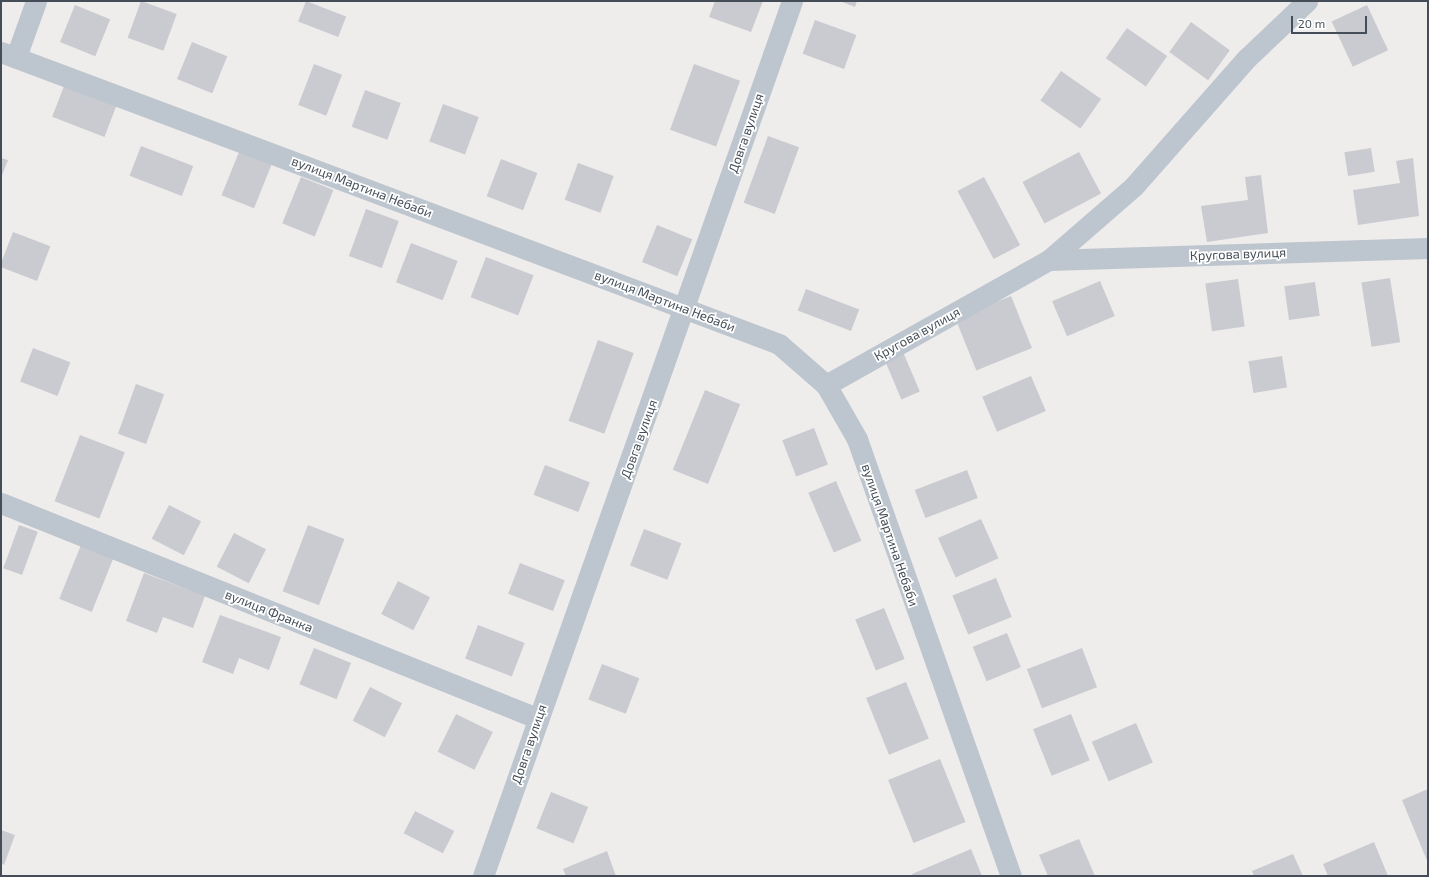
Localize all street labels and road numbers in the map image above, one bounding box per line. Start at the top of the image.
street label: Довга вулиця [725,91,767,175]
street label: вулиця Мартина Небаби [289,153,435,221]
street label: Кругова вулиця [1190,245,1286,263]
street label: вулиця Мартина Небаби [592,267,738,335]
street label: Кругова вулиця [871,304,963,364]
street label: Довга вулиця [617,397,661,481]
street label: вулиця Мартина Небаби [858,462,922,608]
street label: вулиця Франка [223,586,315,636]
street label: Довга вулиця [508,702,550,786]

